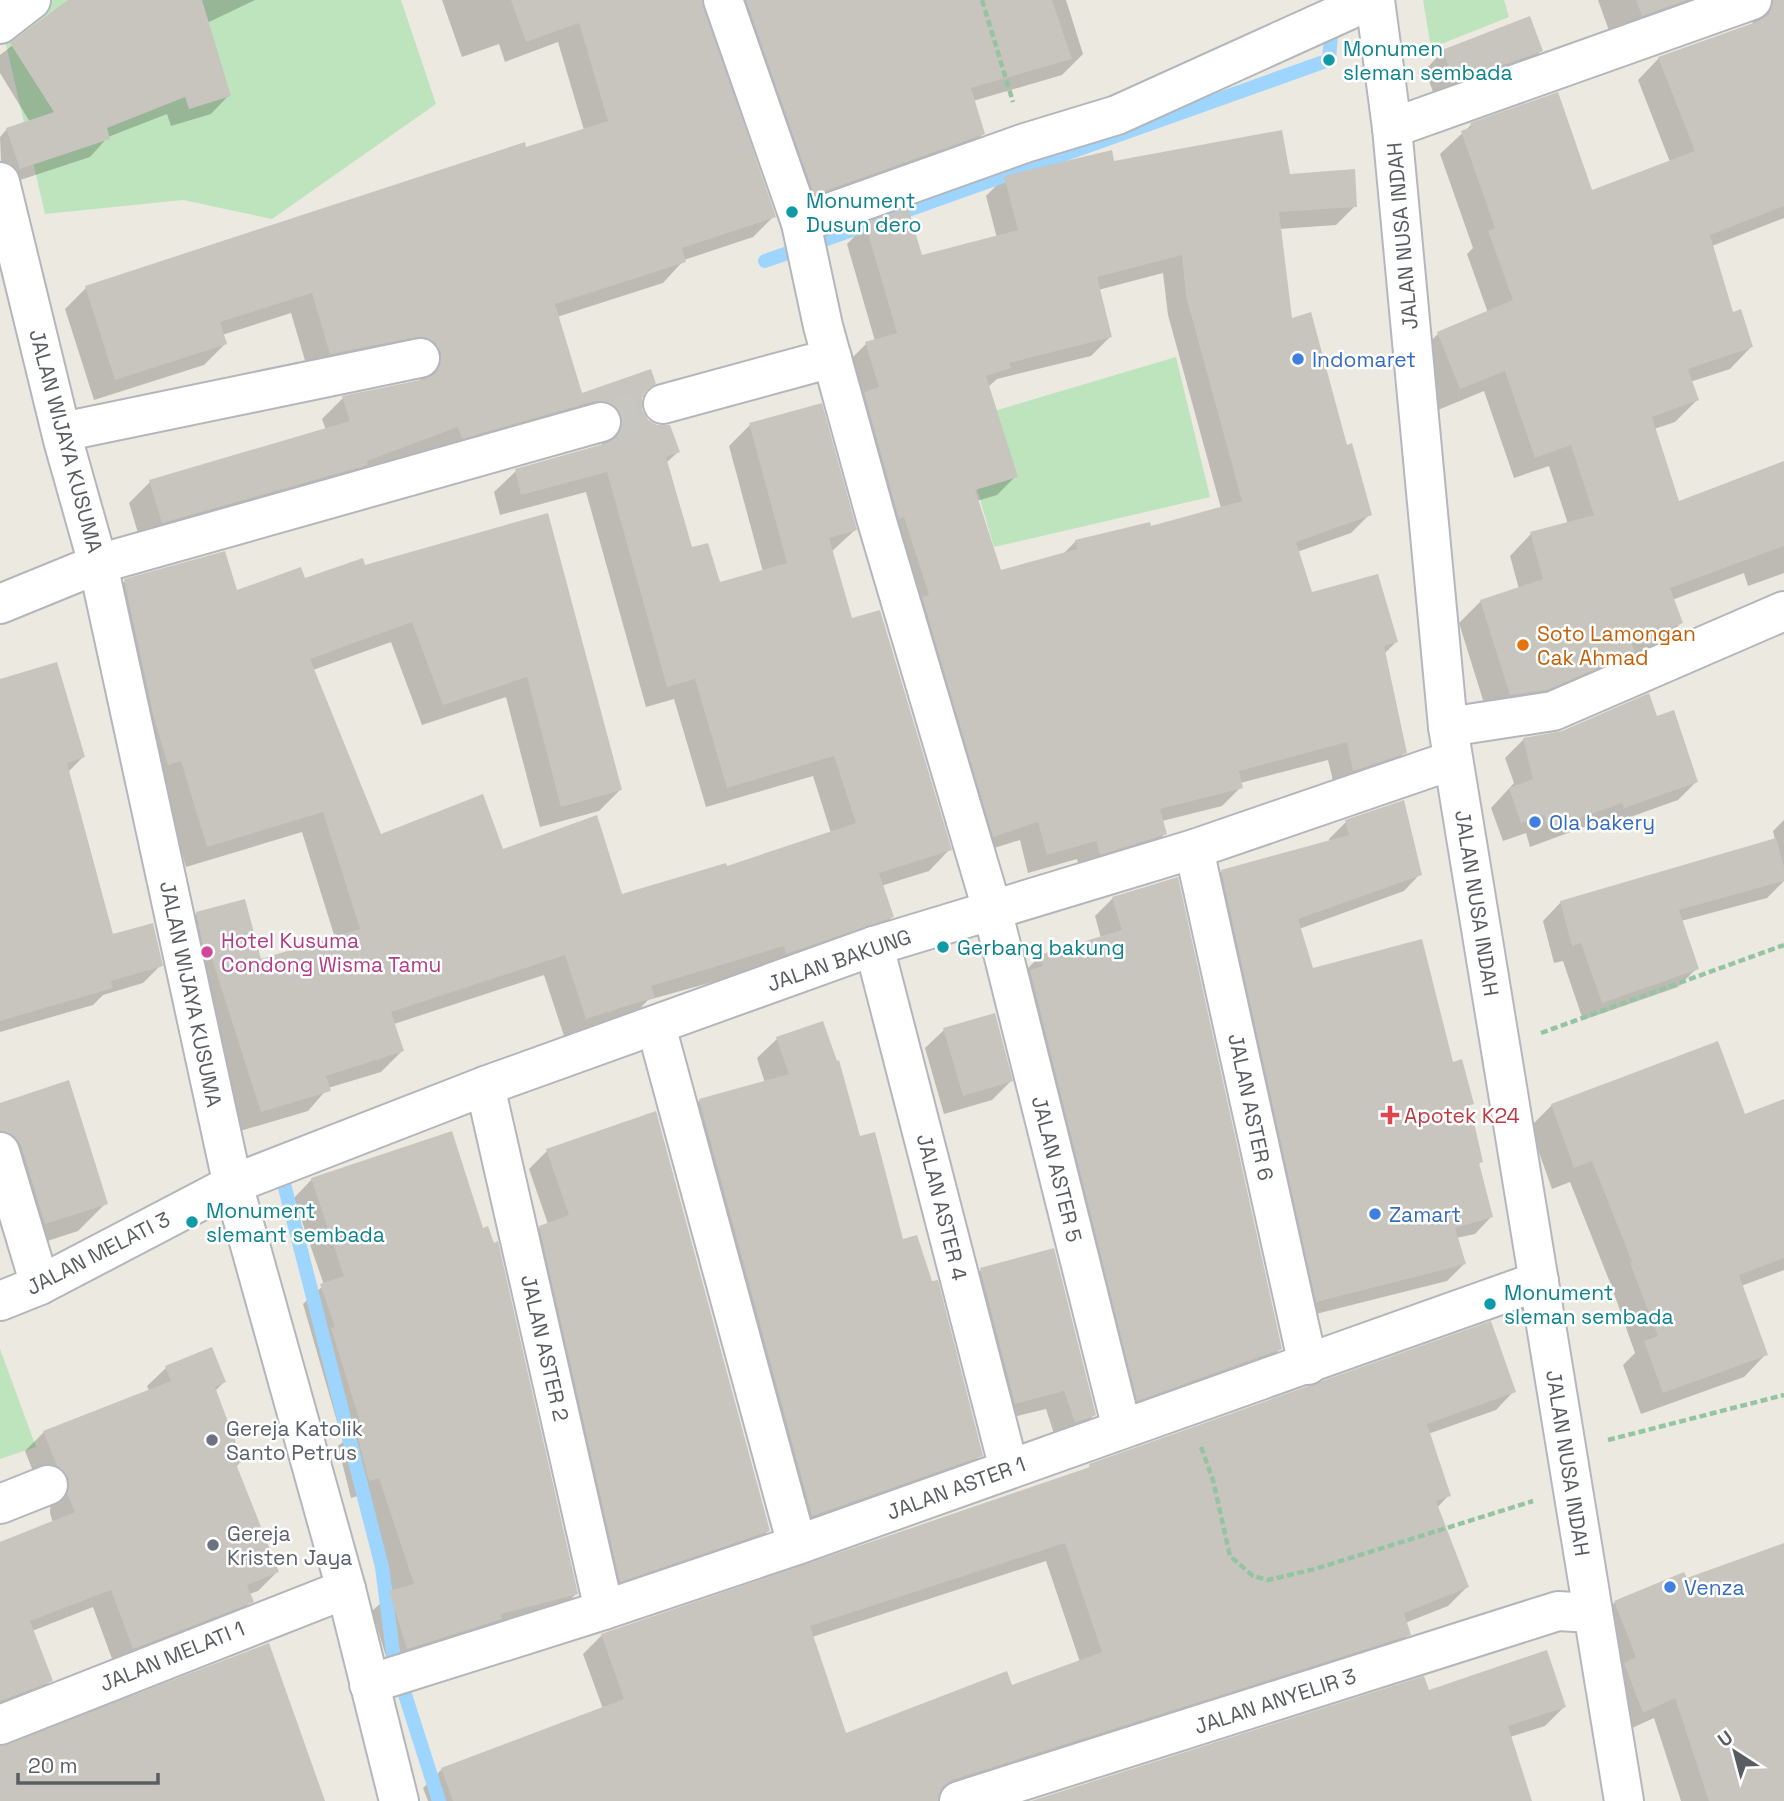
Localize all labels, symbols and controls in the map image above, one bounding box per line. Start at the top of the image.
place label: Monumen sleman sembada [1343,35,1513,86]
marker: Monumen sleman sembada [1321,52,1337,68]
street label: JALAN NUSA INDAH [1380,141,1424,331]
place label: Monument Dusun dero [806,187,921,238]
marker: Monument Dusun dero [784,204,800,220]
street label: JALAN WIJAYA KUSUMA [23,326,109,556]
place label: Indomaret [1312,346,1416,373]
marker: Indomaret [1290,351,1306,367]
place label: Soto Lamongan Cak Ahmad [1537,620,1696,671]
marker: Soto Lamongan Cak Ahmad [1515,637,1531,653]
street label: JALAN NUSA INDAH [1449,808,1505,998]
place label: Ola bakery [1549,809,1655,836]
marker: Ola bakery [1527,814,1543,830]
street label: JALAN WIJAYA KUSUMA [154,878,228,1110]
street label: JALAN BAKUNG [763,923,915,997]
place label: Hotel Kusuma Condong Wisma Tamu [221,927,441,978]
place label: Gerbang bakung [957,934,1125,961]
marker: Gerbang bakung [935,939,951,955]
marker: Hotel Kusuma Condong Wisma Tamu [199,944,215,960]
street label: JALAN ASTER 6 [1222,1031,1280,1183]
street label: JALAN ASTER 5 [1026,1093,1088,1245]
place label: Apotek K24 [1404,1102,1520,1129]
marker: Apotek K24 [1382,1107,1398,1123]
street label: JALAN ASTER 4 [911,1131,973,1283]
place label: Monument slemant sembada [206,1197,385,1248]
place label: Zamart [1389,1201,1461,1228]
street label: JALAN MELATI 3 [22,1205,174,1301]
marker: Zamart [1367,1206,1383,1222]
marker: Monument slemant sembada [184,1214,200,1230]
street label: JALAN ASTER 2 [515,1272,575,1424]
place label: Monument sleman sembada [1504,1279,1674,1330]
marker: Monument sleman sembada [1482,1296,1498,1312]
street label: JALAN NUSA INDAH [1540,1368,1596,1558]
place label: Gereja Katolik Santo Petrus [226,1415,363,1466]
marker: Gereja Katolik Santo Petrus [204,1432,220,1448]
street label: JALAN ASTER 1 [883,1450,1029,1526]
place label: Gereja Kristen Jaya [227,1520,352,1571]
marker: Gereja Kristen Jaya [205,1537,221,1553]
place label: Venza [1684,1574,1744,1601]
marker: Venza [1662,1579,1678,1595]
street label: JALAN MELATI 1 [96,1615,248,1697]
street label: JALAN ANYELIR 3 [1191,1662,1359,1740]
north arrow [1700,1717,1770,1787]
text: U [1713,1725,1738,1753]
scale bar [18,1742,158,1786]
text: 20 m [28,1752,78,1779]

